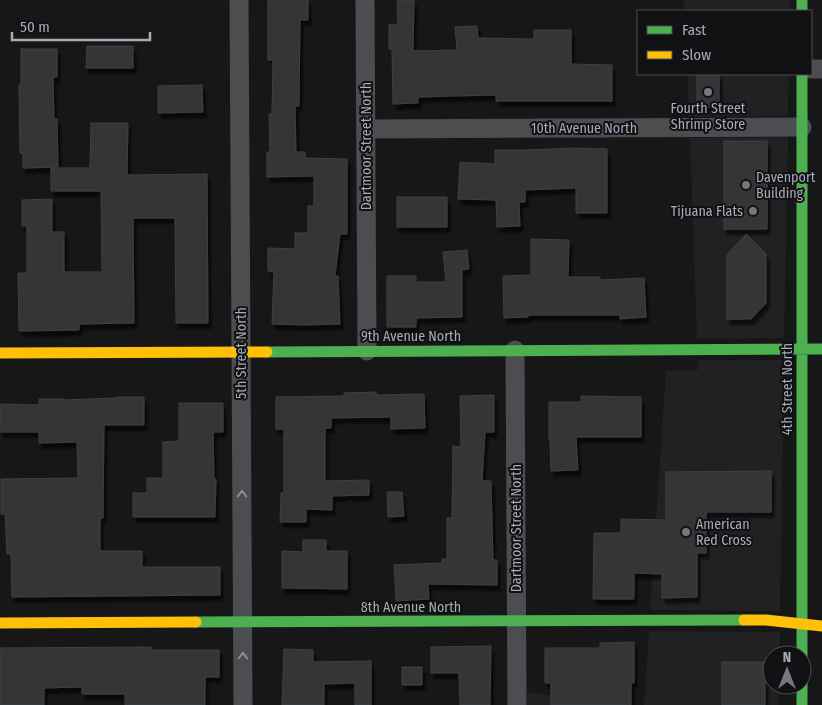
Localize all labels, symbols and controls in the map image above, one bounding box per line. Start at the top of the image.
scale bar [12,10,150,42]
legend [637,10,812,75]
text: 50 m [20,18,50,36]
text: Fast [682,21,706,39]
text: Slow [682,46,711,64]
street label: Dartmoor Street North [358,82,375,210]
marker: Fourth Street Shrimp Store [702,86,714,98]
place label: Fourth Street Shrimp Store [671,100,746,133]
street label: 10th Avenue North [531,120,637,137]
place label: Davenport Building [756,169,816,202]
marker: Davenport Building [740,179,752,191]
place label: Tijuana Flats [671,203,743,220]
marker: Tijuana Flats [747,205,759,217]
street label: 5th Street North [233,307,250,399]
street label: 9th Avenue North [361,328,461,345]
street label: 4th Street North [779,343,796,435]
street label: Dartmoor Street North [508,464,525,592]
one-way arrow [237,490,247,498]
place label: American Red Cross [696,516,752,549]
marker: American Red Cross [680,526,692,538]
street label: 8th Avenue North [361,599,461,616]
north arrow [762,645,812,695]
text: N [783,649,791,666]
one-way arrow [238,652,248,660]

